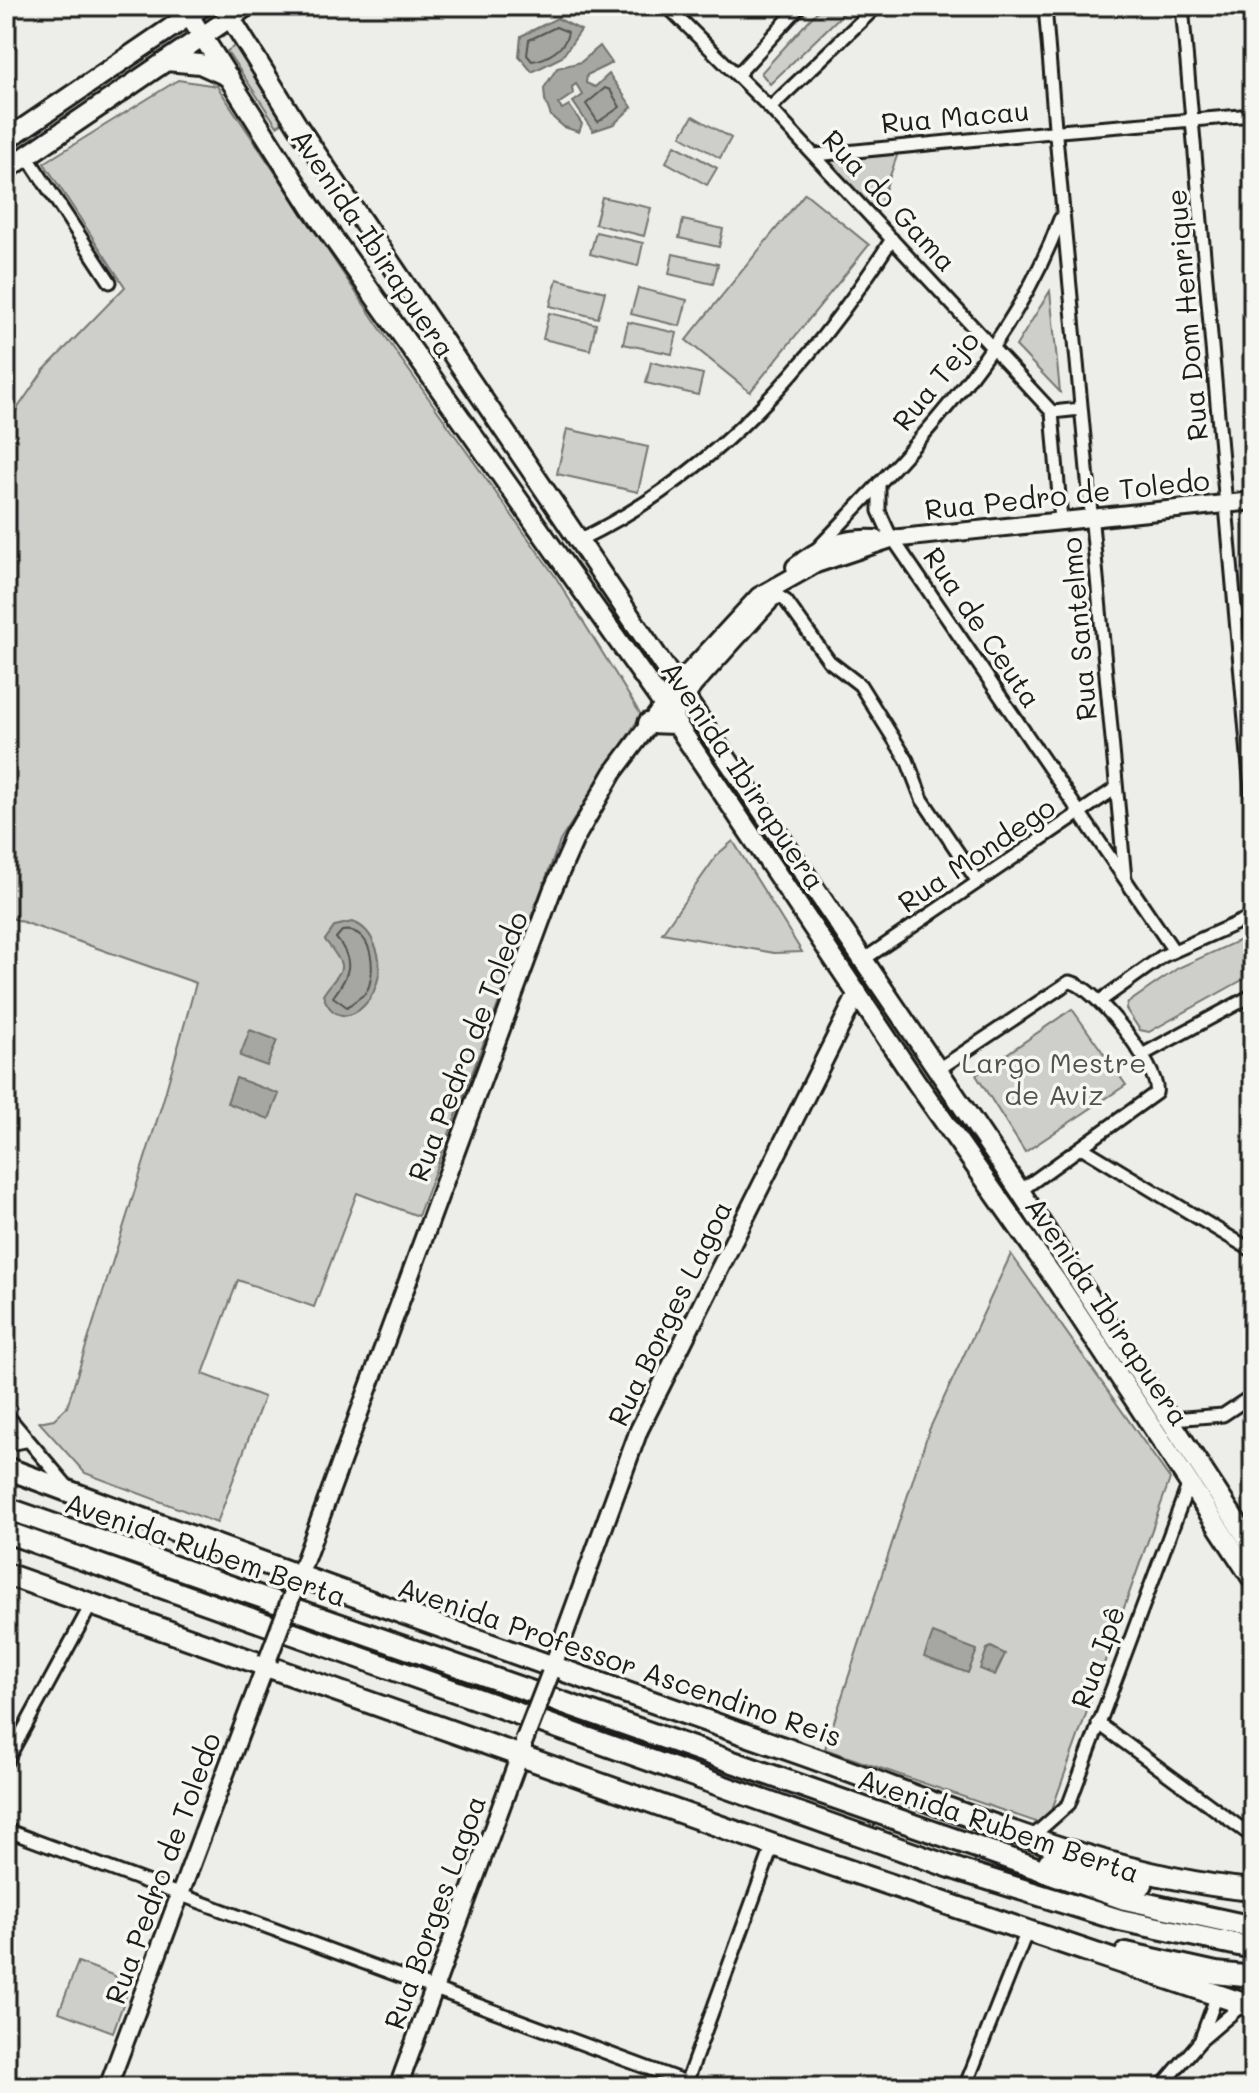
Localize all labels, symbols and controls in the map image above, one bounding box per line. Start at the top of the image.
street label: Rua Macau [879,92,1031,140]
street label: Avenida Ibirapuera [284,122,464,364]
street label: Rua do Gama [815,122,965,278]
street label: Rua Dom Henrique [1157,187,1215,443]
street label: Rua Tejo [884,323,986,437]
street label: Rua Pedro de Toledo [923,461,1211,527]
street label: Rua Santelmo [1052,536,1104,722]
street label: Rua de Ceuta [916,540,1050,714]
street label: Avenida Ibirapuera [654,654,834,896]
street label: Rua Mondego [890,788,1062,920]
street label: Rua Pedro de Toledo [399,906,535,1186]
park label: Largo Mestre de Aviz [962,1044,1147,1112]
street label: Avenida Ibirapuera [1018,1190,1198,1432]
street label: Rua Borges Lagoa [599,1194,739,1432]
street label: Avenida Rubem Berta [61,1484,351,1614]
street label: Avenida Professor Ascendino Reis [393,1568,847,1754]
street label: Rua Ipê [1062,1601,1132,1713]
street label: Rua Pedro de Toledo [96,1727,228,2009]
street label: Avenida Rubem Berta [854,1760,1144,1890]
street label: Rua Borges Lagoa [375,1790,493,2034]

